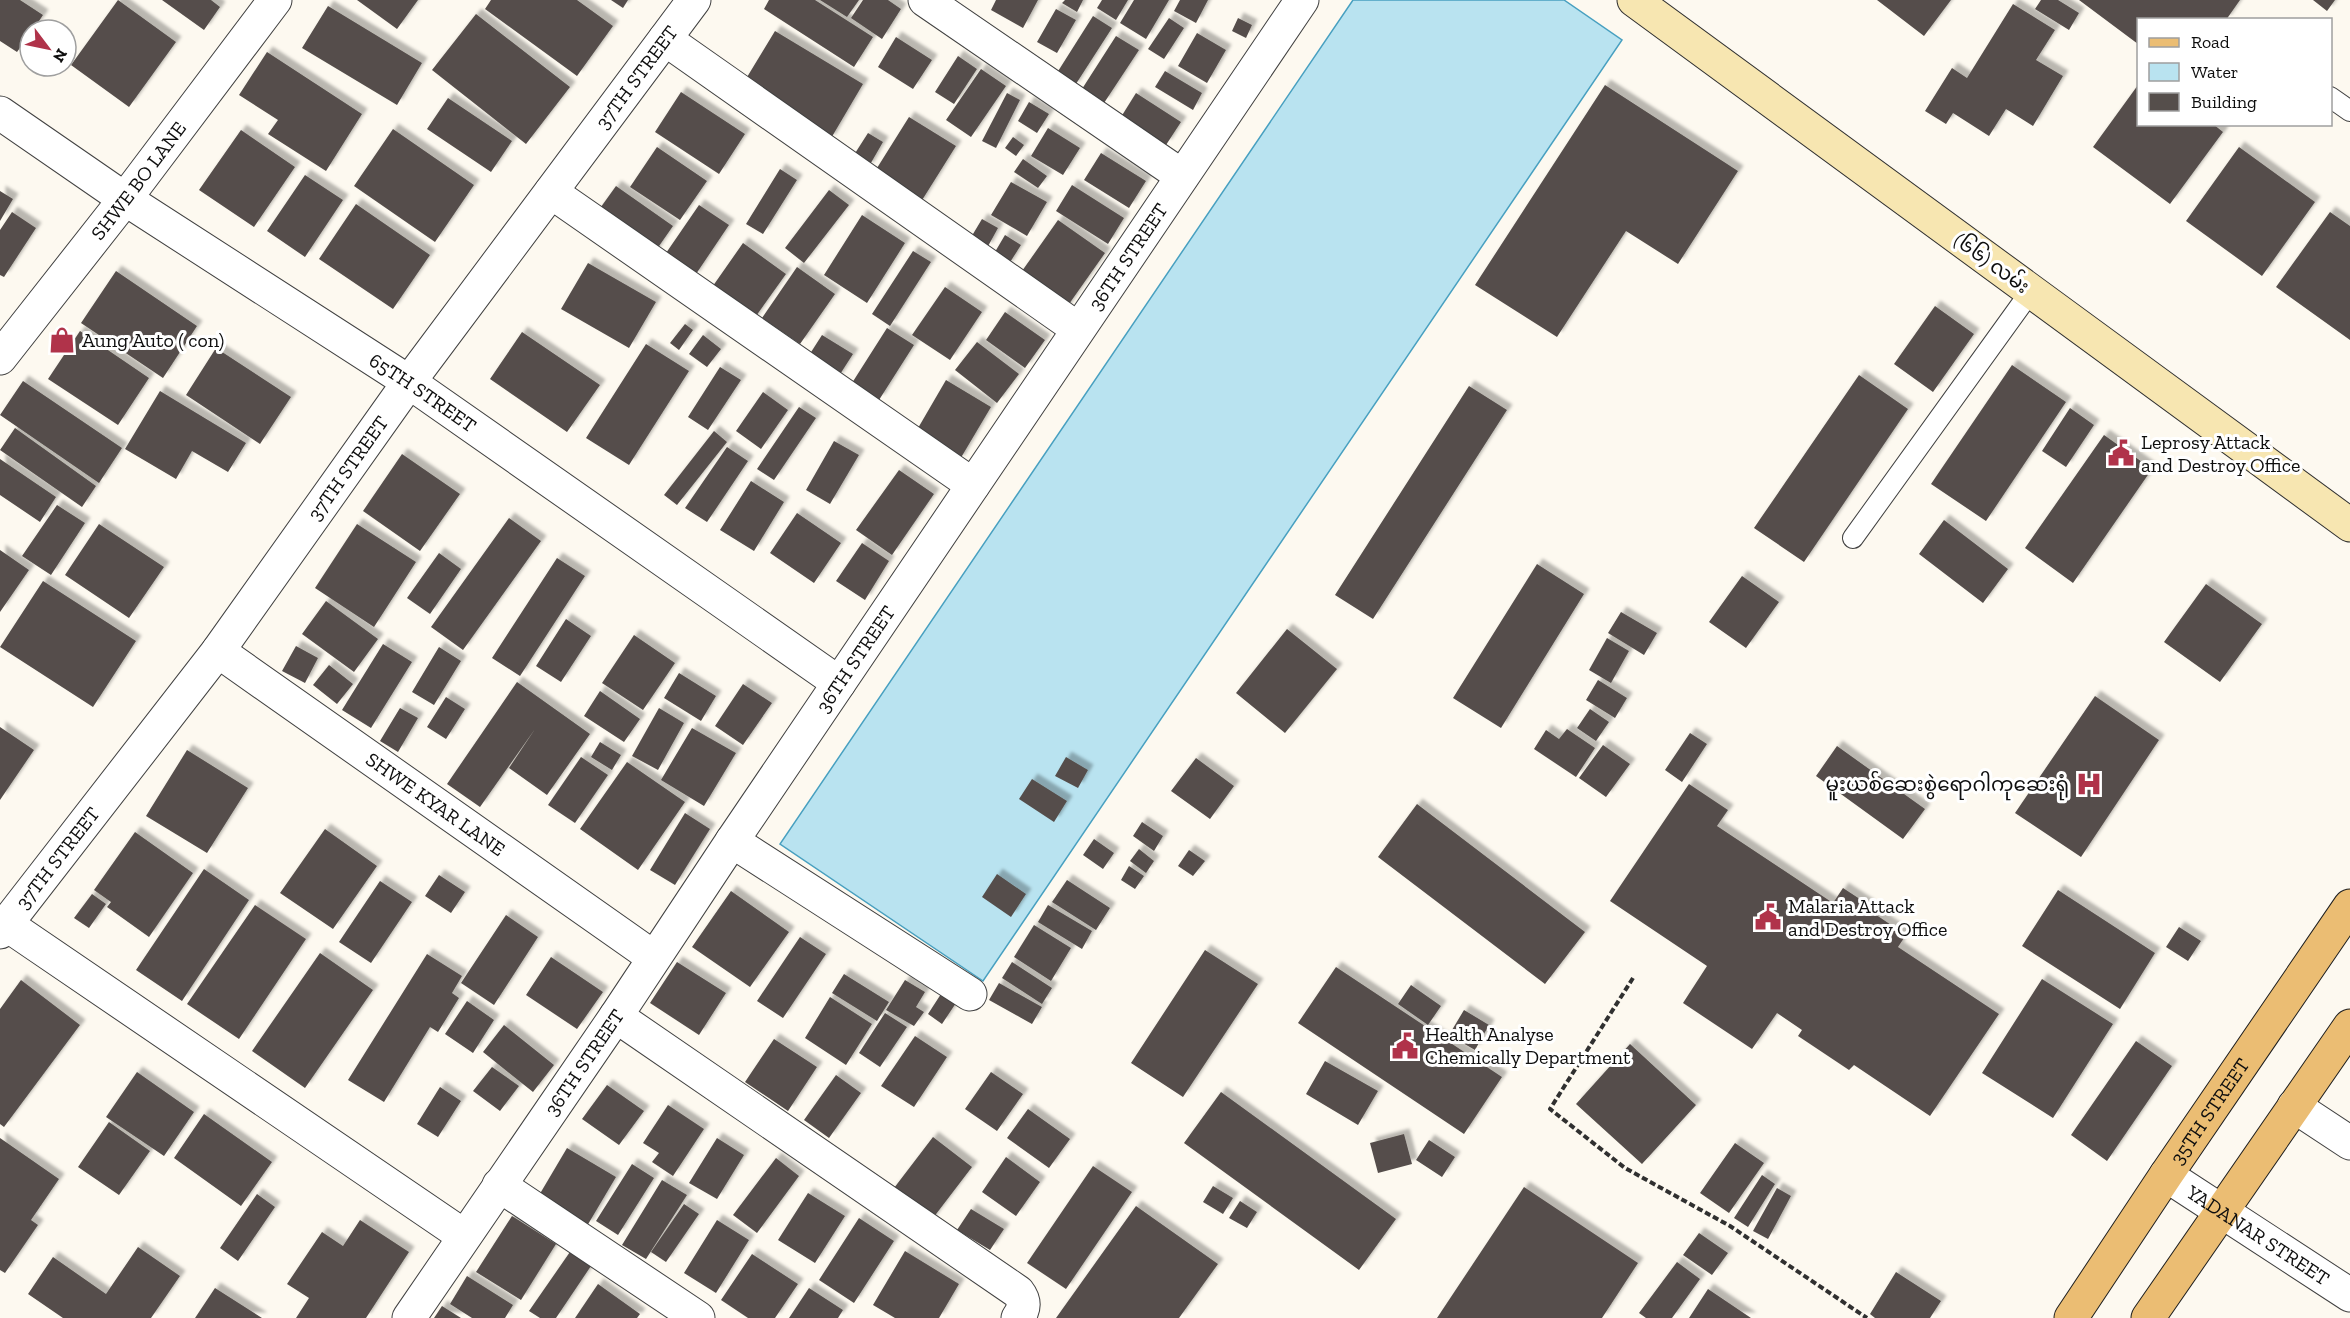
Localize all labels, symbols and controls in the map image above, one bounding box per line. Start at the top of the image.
north arrow [18,18,78,78]
legend [2137,18,2332,126]
street label: 37TH STREET [590,21,683,133]
text: Road [2191,31,2230,53]
text: N [49,45,72,66]
text: Water [2191,61,2238,83]
text: Building [2191,91,2257,113]
street label: SHWE BO LANE [86,117,191,245]
street label: 36TH STREET [1083,199,1173,315]
street label: (၆၆) လမ်း [1950,226,2036,298]
shop icon: Aung Auto ( con) [47,325,77,355]
place label: Aung Auto ( con) [82,328,224,352]
street label: 65TH STREET [365,348,481,437]
street label: 37TH STREET [303,411,393,525]
place label: Leprosy Attack and Destroy Office [2141,430,2301,477]
public building icon: Leprosy Attack and Destroy Office [2106,438,2136,468]
street label: 36TH STREET [811,601,900,717]
street label: SHWE KYAR LANE [361,747,510,861]
hospital icon: မူးယစ်ဆေးစွဲရောဂါကုဆေးရုံ [2074,769,2104,799]
place label: မူးယစ်ဆေးစွဲရောဂါကုဆေးရုံ [1825,770,2069,801]
street label: 37TH STREET [11,802,105,914]
place label: Malaria Attack and Destroy Office [1788,894,1948,941]
public building icon: Malaria Attack and Destroy Office [1753,902,1783,932]
street label: 36TH STREET [539,1004,629,1120]
place label: Health Analyse Chemically Department [1425,1022,1631,1069]
public building icon: Health Analyse Chemically Department [1390,1031,1420,1061]
street label: 35TH STREET [2165,1053,2254,1169]
street label: YADANAR STREET [2181,1179,2334,1290]

